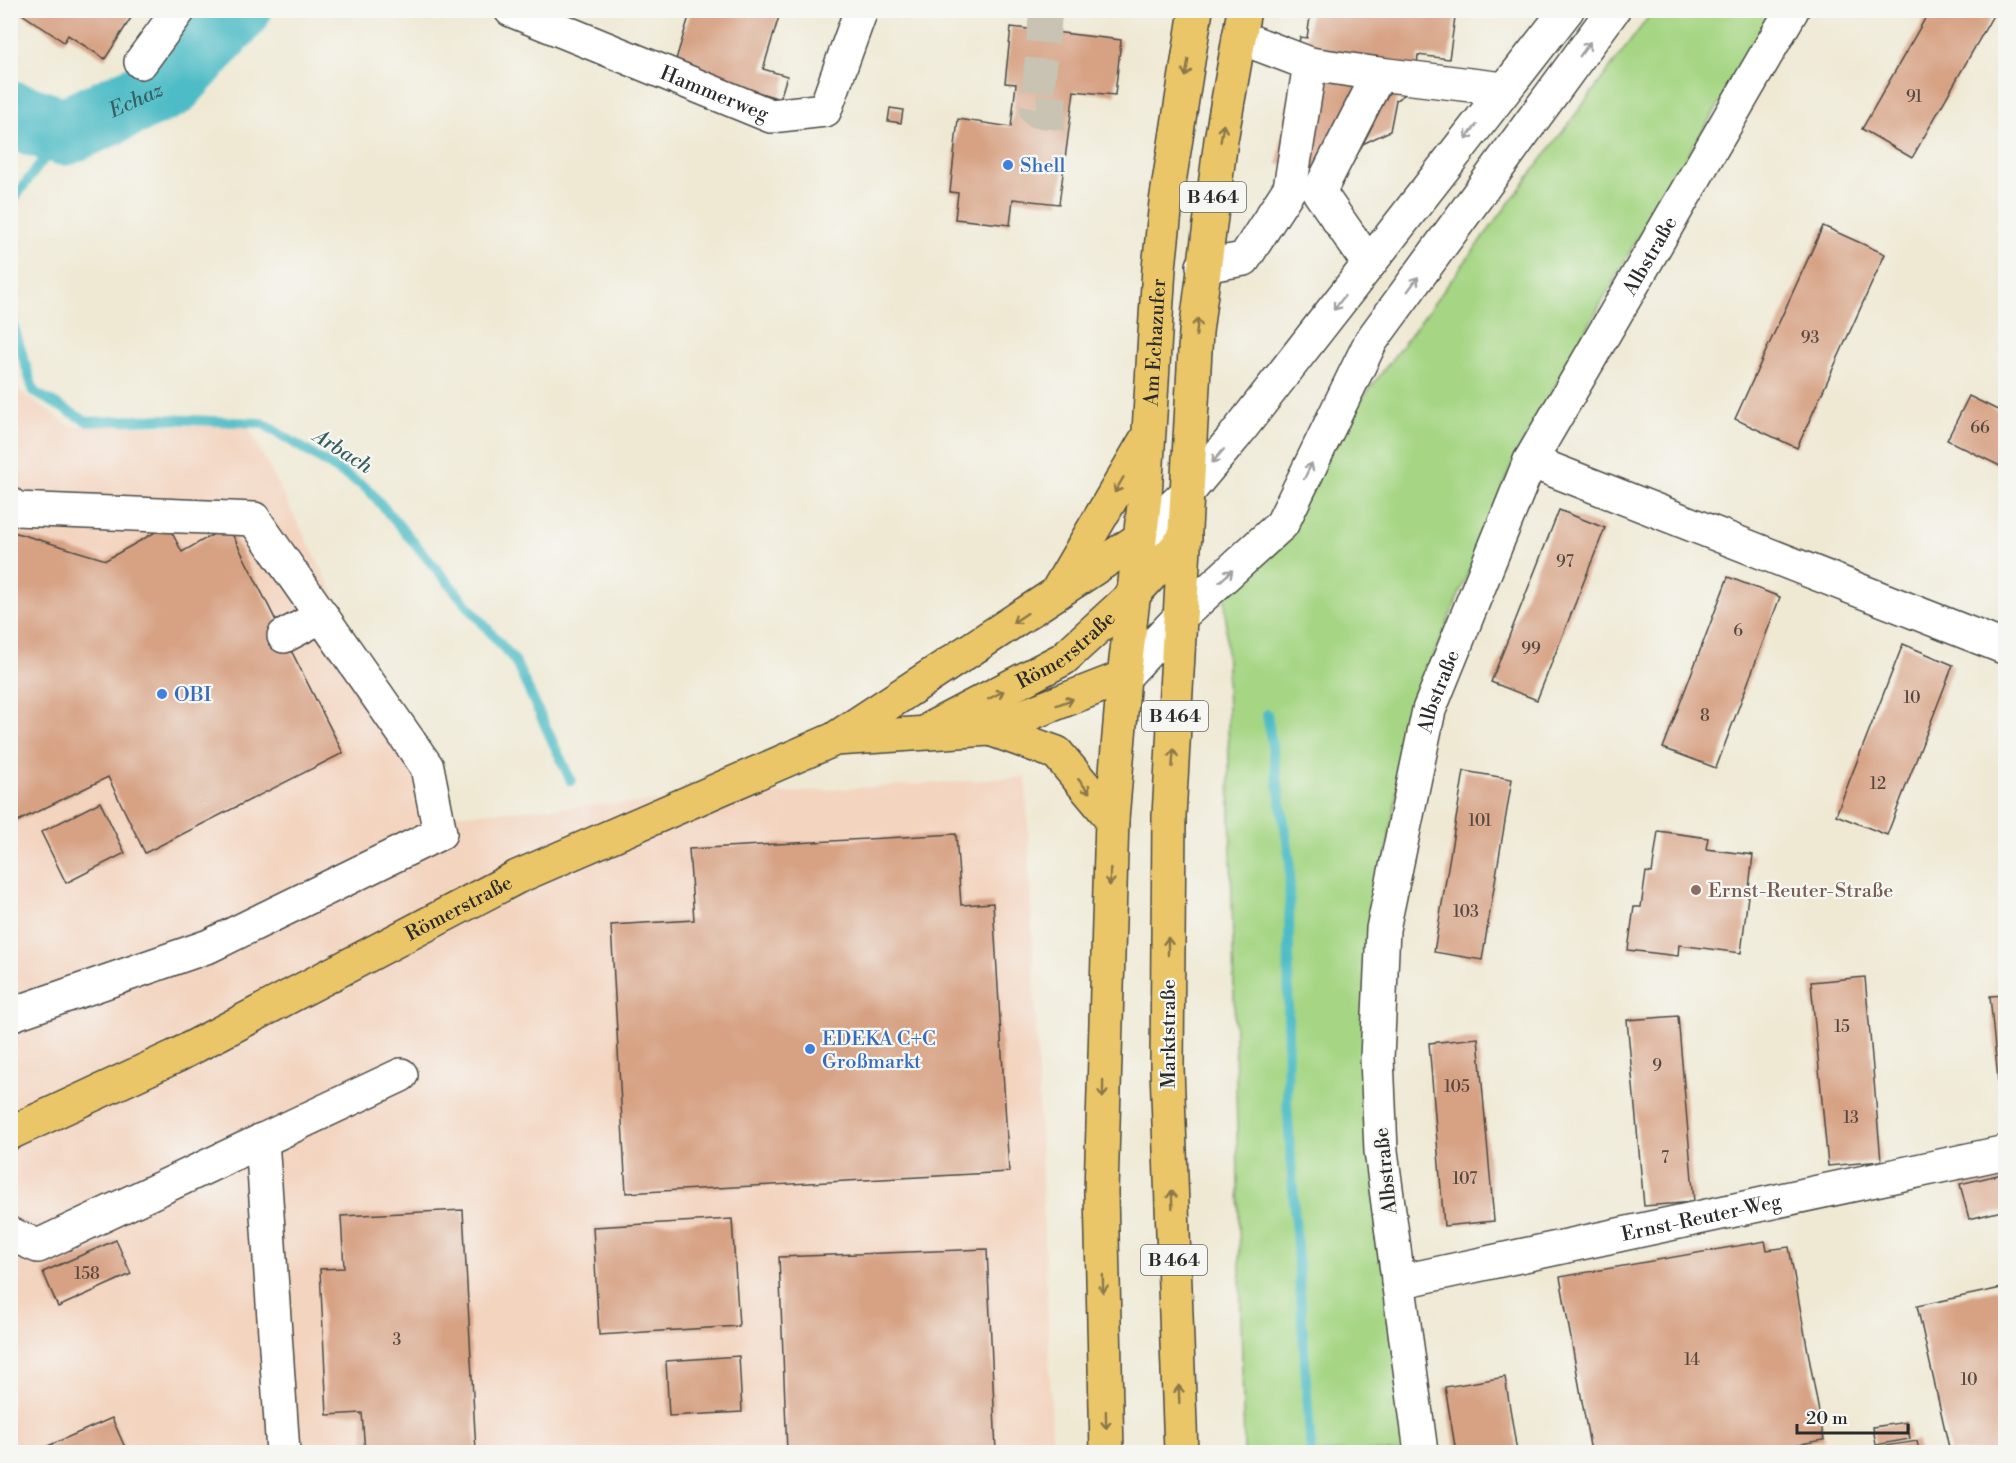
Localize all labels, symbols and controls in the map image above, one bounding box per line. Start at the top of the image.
one-way arrow [1579,42,1591,58]
one-way arrow [1181,58,1192,78]
street label: Hammerweg [656,61,773,128]
water label: Echaz [104,77,168,124]
house number: 91 [1906,87,1922,107]
one-way arrow [1465,123,1478,139]
one-way arrow [1217,124,1228,144]
place label: Shell [1020,154,1065,179]
marker: Shell [1001,158,1015,172]
road number: B 464 [1180,182,1246,212]
street label: Albstraße [1617,212,1683,301]
one-way arrow [1407,276,1420,292]
street label: Am Echazufer [1139,277,1172,408]
one-way arrow [1333,294,1346,310]
one-way arrow [1192,317,1203,337]
house number: 93 [1801,328,1819,348]
house number: 66 [1970,418,1990,438]
water label: Arbach [307,423,377,480]
one-way arrow [1212,448,1225,464]
one-way arrow [1302,463,1314,481]
one-way arrow [1113,476,1125,493]
house number: 97 [1556,552,1574,572]
one-way arrow [1218,569,1233,583]
street label: Römerstraße [1012,606,1121,695]
one-way arrow [1012,612,1029,624]
house number: 6 [1733,621,1743,641]
house number: 99 [1521,639,1541,659]
street label: Albstraße [1413,647,1466,737]
place label: OBI [174,683,212,708]
marker: OBI [155,687,169,701]
house number: 10 [1904,688,1921,708]
one-way arrow [986,689,1004,700]
one-way arrow [1055,696,1074,707]
road number: B 464 [1142,701,1208,731]
house number: 8 [1700,706,1710,726]
one-way arrow [1167,748,1178,768]
house number: 12 [1870,774,1886,794]
one-way arrow [1078,778,1091,794]
house number: 101 [1468,811,1492,831]
one-way arrow [1104,867,1115,887]
street label: Römerstraße [401,871,517,947]
place label: Ernst-Reuter-Straße [1708,879,1893,904]
marker: Ernst-Reuter-Straße [1689,883,1703,897]
house number: 103 [1453,902,1479,922]
one-way arrow [1162,937,1174,957]
street label: Marktstraße [1157,979,1182,1089]
house number: 15 [1834,1017,1850,1037]
place label: EDEKA C+C Großmarkt [822,1027,936,1075]
marker: EDEKA C+C Großmarkt [803,1042,817,1056]
house number: 9 [1652,1056,1662,1076]
house number: 105 [1444,1077,1470,1097]
one-way arrow [1097,1078,1109,1098]
house number: 13 [1843,1108,1859,1128]
street label: Albstraße [1370,1126,1404,1216]
house number: 7 [1661,1148,1669,1168]
house number: 107 [1453,1169,1477,1189]
street label: Ernst-Reuter-Weg [1619,1189,1784,1248]
one-way arrow [1167,1190,1178,1210]
road number: B 464 [1141,1245,1207,1275]
house number: 158 [74,1264,100,1284]
one-way arrow [1097,1273,1109,1293]
house number: 3 [393,1330,402,1350]
house number: 14 [1684,1350,1700,1370]
house number: 10 [1961,1370,1978,1390]
one-way arrow [1174,1385,1185,1405]
scale bar [1797,1397,1908,1435]
text: 20 m [1806,1407,1848,1430]
one-way arrow [1100,1410,1112,1430]

